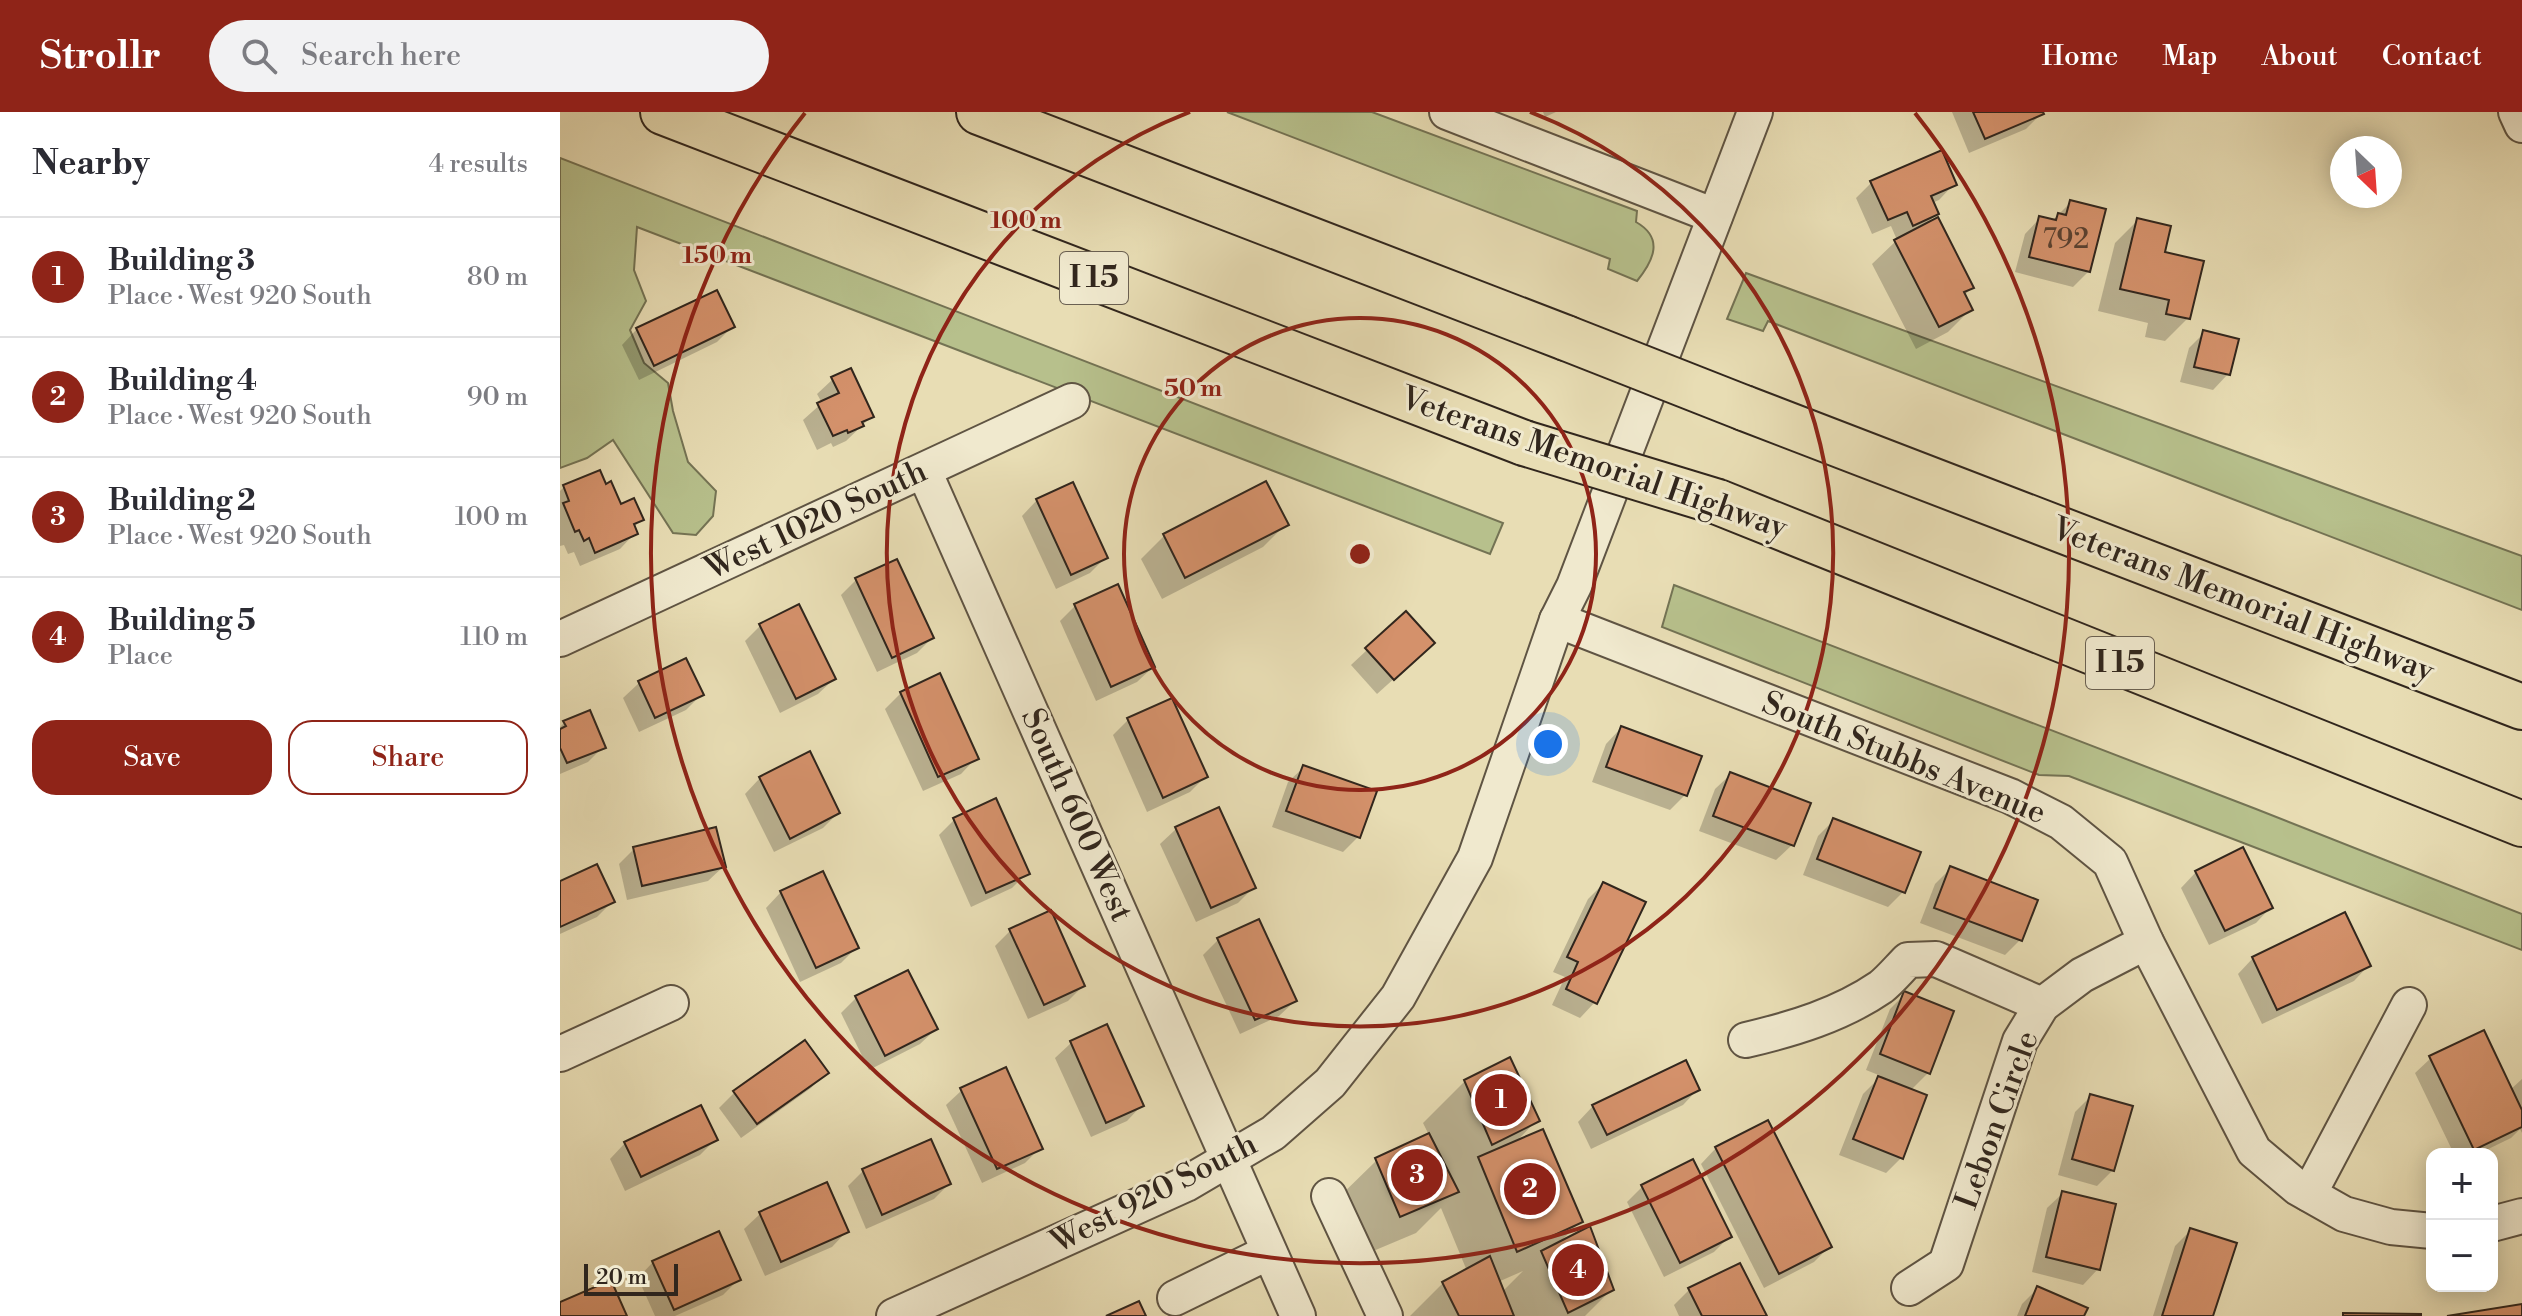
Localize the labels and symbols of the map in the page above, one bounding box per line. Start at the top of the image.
north arrow [2330,136,2402,208]
text: 100 m [990,206,1062,236]
house number: 792 [2043,222,2089,257]
text: 150 m [682,241,752,271]
road number: I 15 [1060,252,1128,304]
text: 50 m [1164,374,1222,404]
street label: Veterans Memorial Highway [1394,378,1793,548]
street label: West 1020 South [698,451,933,589]
street label: Veterans Memorial Highway [2045,508,2440,692]
centre of rings [1346,540,1374,568]
road number: I 15 [2086,637,2154,689]
street label: South Stubbs Avenue [1756,683,2052,833]
street label: South 600 West [1012,702,1142,928]
your location [1528,724,1568,764]
street label: Lebon Circle [1946,1025,2048,1215]
pin: 1 [1475,1070,1527,1130]
street label: West 920 South [1043,1124,1264,1263]
pin: 3 [1391,1145,1443,1205]
pin: 2 [1504,1159,1556,1219]
pin: 4 [1552,1240,1604,1300]
scale bar [584,1260,678,1296]

